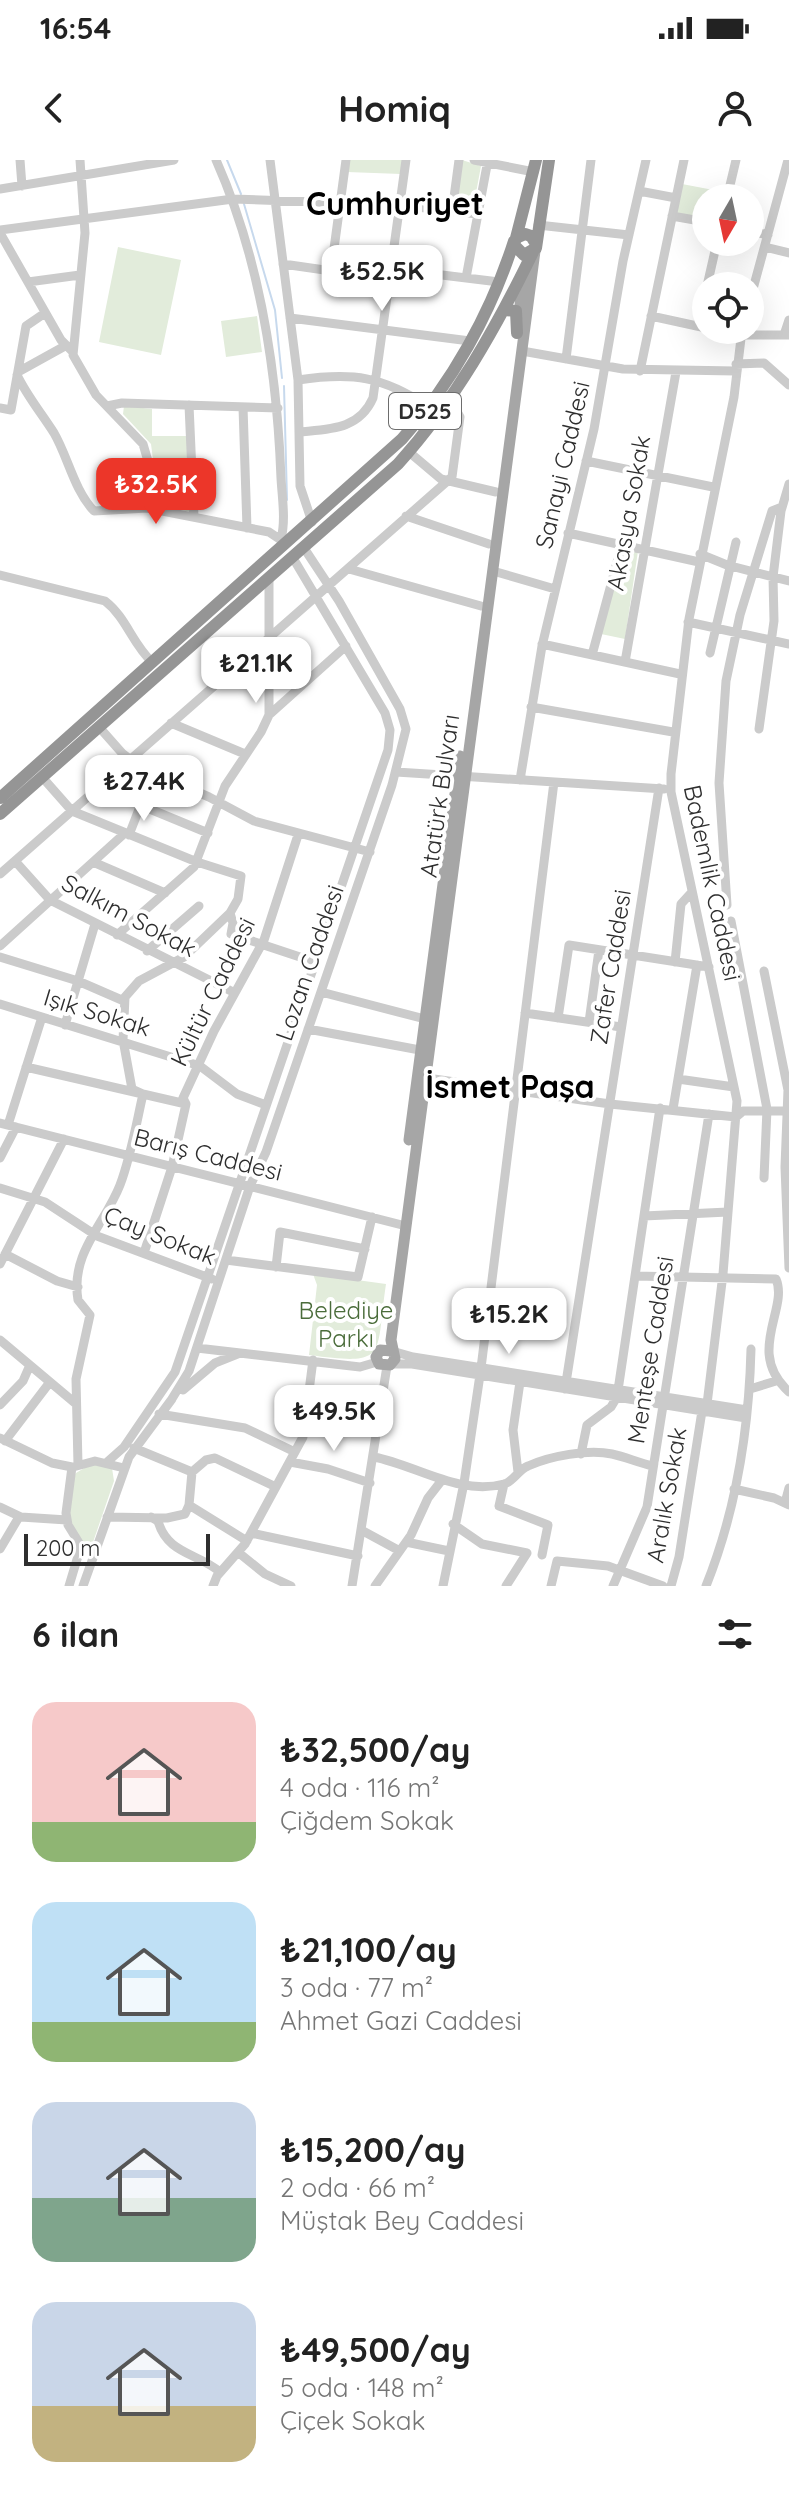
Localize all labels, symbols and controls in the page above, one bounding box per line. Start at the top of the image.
text: 16:54 [40,9,111,47]
icon: back [32,86,76,130]
text: Homiq [338,86,451,131]
icon: person [713,86,757,130]
district label: Cumhuriyet [306,183,484,223]
north arrow [692,184,764,256]
map controls [692,184,764,344]
pin: ₺52.5K [317,245,447,313]
text: ₺52.5K [340,254,424,287]
button: locate [692,272,764,344]
street label: Sanayi Caddesi [528,378,596,551]
road number: D525 [389,393,461,429]
street label: Akasya Sokak [600,433,656,593]
pin: ₺32.5K [91,458,221,526]
text: ₺32.5K [114,467,198,500]
pin: ₺21.1K [191,637,321,705]
text: ₺21.1K [219,646,293,679]
street label: Atatürk Bulvarı [413,712,465,879]
pin: ₺27.4K [79,755,209,823]
text: ₺27.4K [103,764,185,797]
street label: Bademlik Caddesi [678,782,748,983]
street label: Salkım Sokak [57,867,202,963]
street label: Lozan Caddesi [268,881,350,1044]
street label: Zafer Caddesi [583,887,637,1046]
street label: Kültür Caddesi [163,912,261,1071]
street label: Işık Sokak [40,982,154,1042]
district label: İsmet Paşa [425,1066,595,1106]
street label: Barış Caddesi [131,1121,285,1187]
street label: Çay Sokak [100,1199,221,1271]
street label: Menteşe Caddesi [620,1254,680,1446]
pin: ₺15.2K [444,1288,574,1356]
park label: Belediye Parkı [299,1295,393,1353]
text: ₺15.2K [470,1297,548,1330]
pin: ₺49.5K [269,1385,399,1453]
text: ₺49.5K [292,1394,376,1427]
street label: Aralık Sokak [639,1425,693,1565]
scale bar [24,1530,210,1566]
text: 200 m [36,1534,100,1562]
icon: filters [713,1612,757,1656]
text: 6 ilan [32,1613,119,1656]
text: ₺32,500/ay [280,1728,470,1771]
icon: home [96,1734,192,1830]
text: 4 oda · 116 m² [280,1771,440,1804]
text: Çiğdem Sokak [280,1804,454,1837]
text: ₺21,100/ay [280,1928,457,1971]
icon: home [96,1934,192,2030]
text: 3 oda · 77 m² [280,1971,433,2004]
text: Ahmet Gazi Caddesi [280,2004,522,2037]
text: ₺15,200/ay [280,2128,465,2171]
icon: home [96,2134,192,2230]
text: 2 oda · 66 m² [280,2171,435,2204]
text: Müştak Bey Caddesi [280,2204,524,2237]
text: ₺49,500/ay [280,2328,471,2371]
icon: home [96,2334,192,2430]
text: 5 oda · 148 m² [280,2371,444,2404]
text: Çiçek Sokak [280,2404,426,2437]

